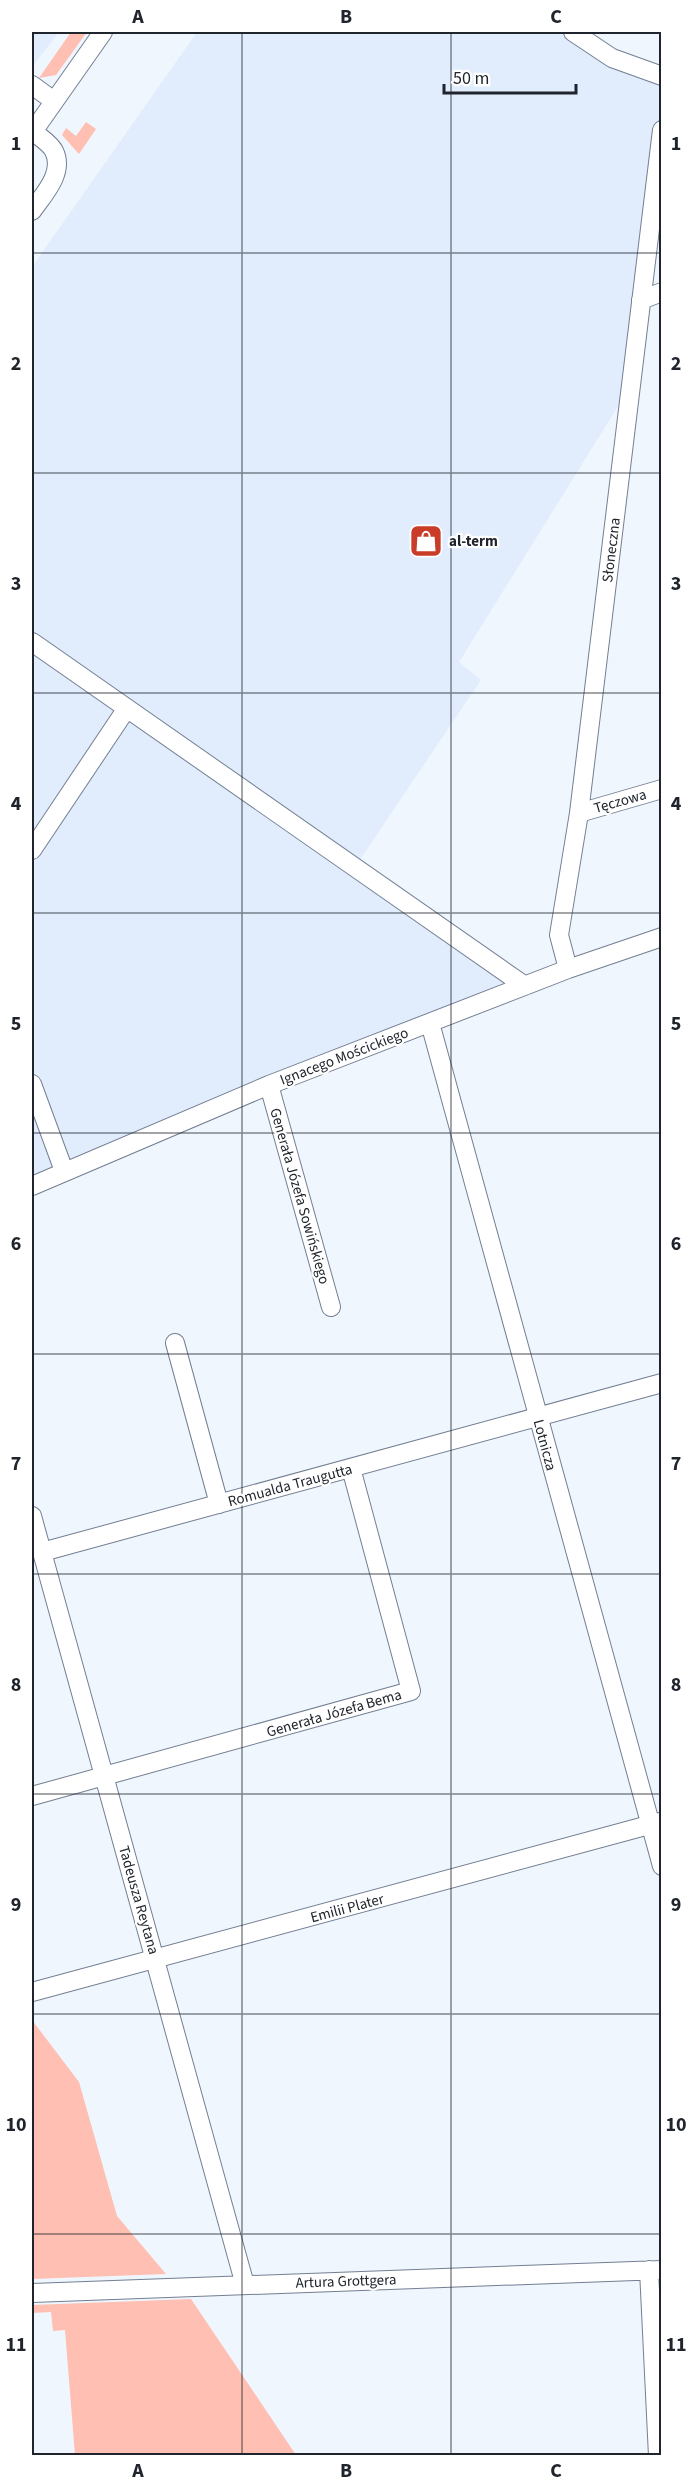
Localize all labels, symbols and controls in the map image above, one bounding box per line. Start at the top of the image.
text: A [131,3,144,31]
text: B [340,3,352,31]
text: C [550,3,562,31]
scale bar [444,57,576,95]
text: 50 m [453,66,489,91]
text: 1 [11,130,21,158]
text: 1 [671,130,681,158]
text: 2 [11,350,21,378]
text: 2 [671,350,681,378]
street label: Słoneczna [597,516,626,584]
shop icon: al-term [408,523,444,559]
place label: al-term [449,531,498,552]
text: 3 [11,570,21,598]
text: 3 [671,570,681,598]
street label: Tęczowa [591,784,649,819]
text: 4 [11,790,22,818]
text: 4 [671,790,682,818]
text: 5 [11,1010,21,1038]
text: 5 [671,1010,681,1038]
street label: Ignacego Mościckiego [277,1022,411,1091]
street label: Generała Józefa Sowińskiego [264,1106,335,1287]
text: 6 [11,1230,21,1258]
text: 6 [671,1230,681,1258]
street label: Lotnicza [528,1417,561,1473]
text: 7 [11,1450,21,1478]
text: 7 [671,1450,681,1478]
street label: Romualda Traugutta [226,1459,355,1512]
text: 8 [11,1671,21,1699]
text: 8 [671,1671,681,1699]
street label: Generała Józefa Bema [264,1684,404,1743]
street label: Tadeusza Reytana [113,1843,164,1957]
street label: Emilii Plater [308,1888,387,1928]
text: 9 [11,1891,21,1919]
text: 9 [671,1891,681,1919]
text: 10 [5,2111,27,2139]
text: 10 [665,2111,687,2139]
street label: Artura Grottgera [295,2269,397,2294]
text: 11 [5,2331,27,2359]
text: 11 [665,2331,687,2359]
text: A [131,2457,144,2485]
text: B [340,2457,352,2485]
text: C [550,2457,562,2485]

